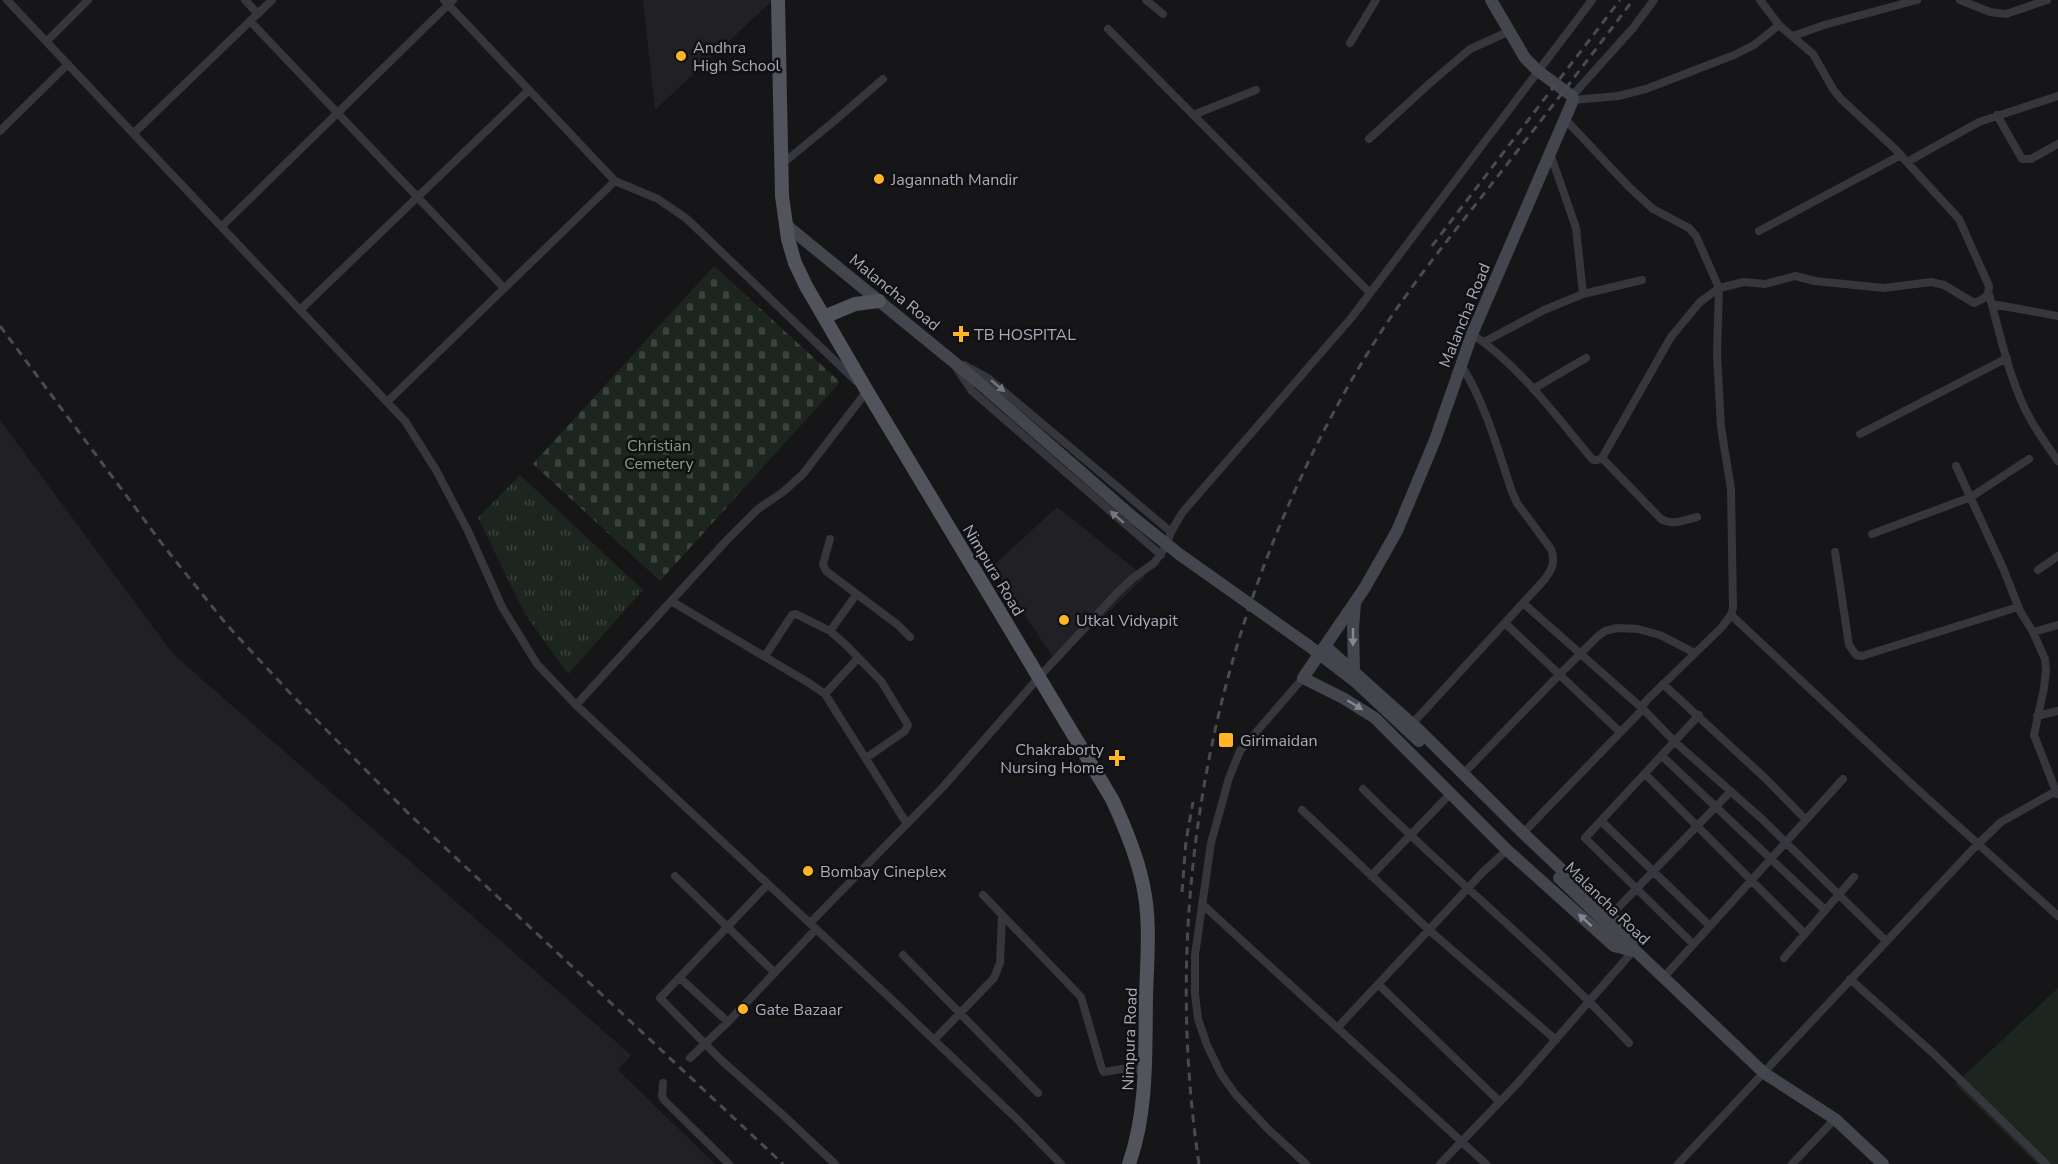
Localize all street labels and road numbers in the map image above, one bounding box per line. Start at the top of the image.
street label: Malancha Road [844,249,944,336]
street label: Malancha Road [1434,260,1496,371]
street label: Nimpura Road [957,521,1029,620]
street label: Malancha Road [1560,857,1655,950]
street label: Nimpura Road [1117,987,1143,1091]

